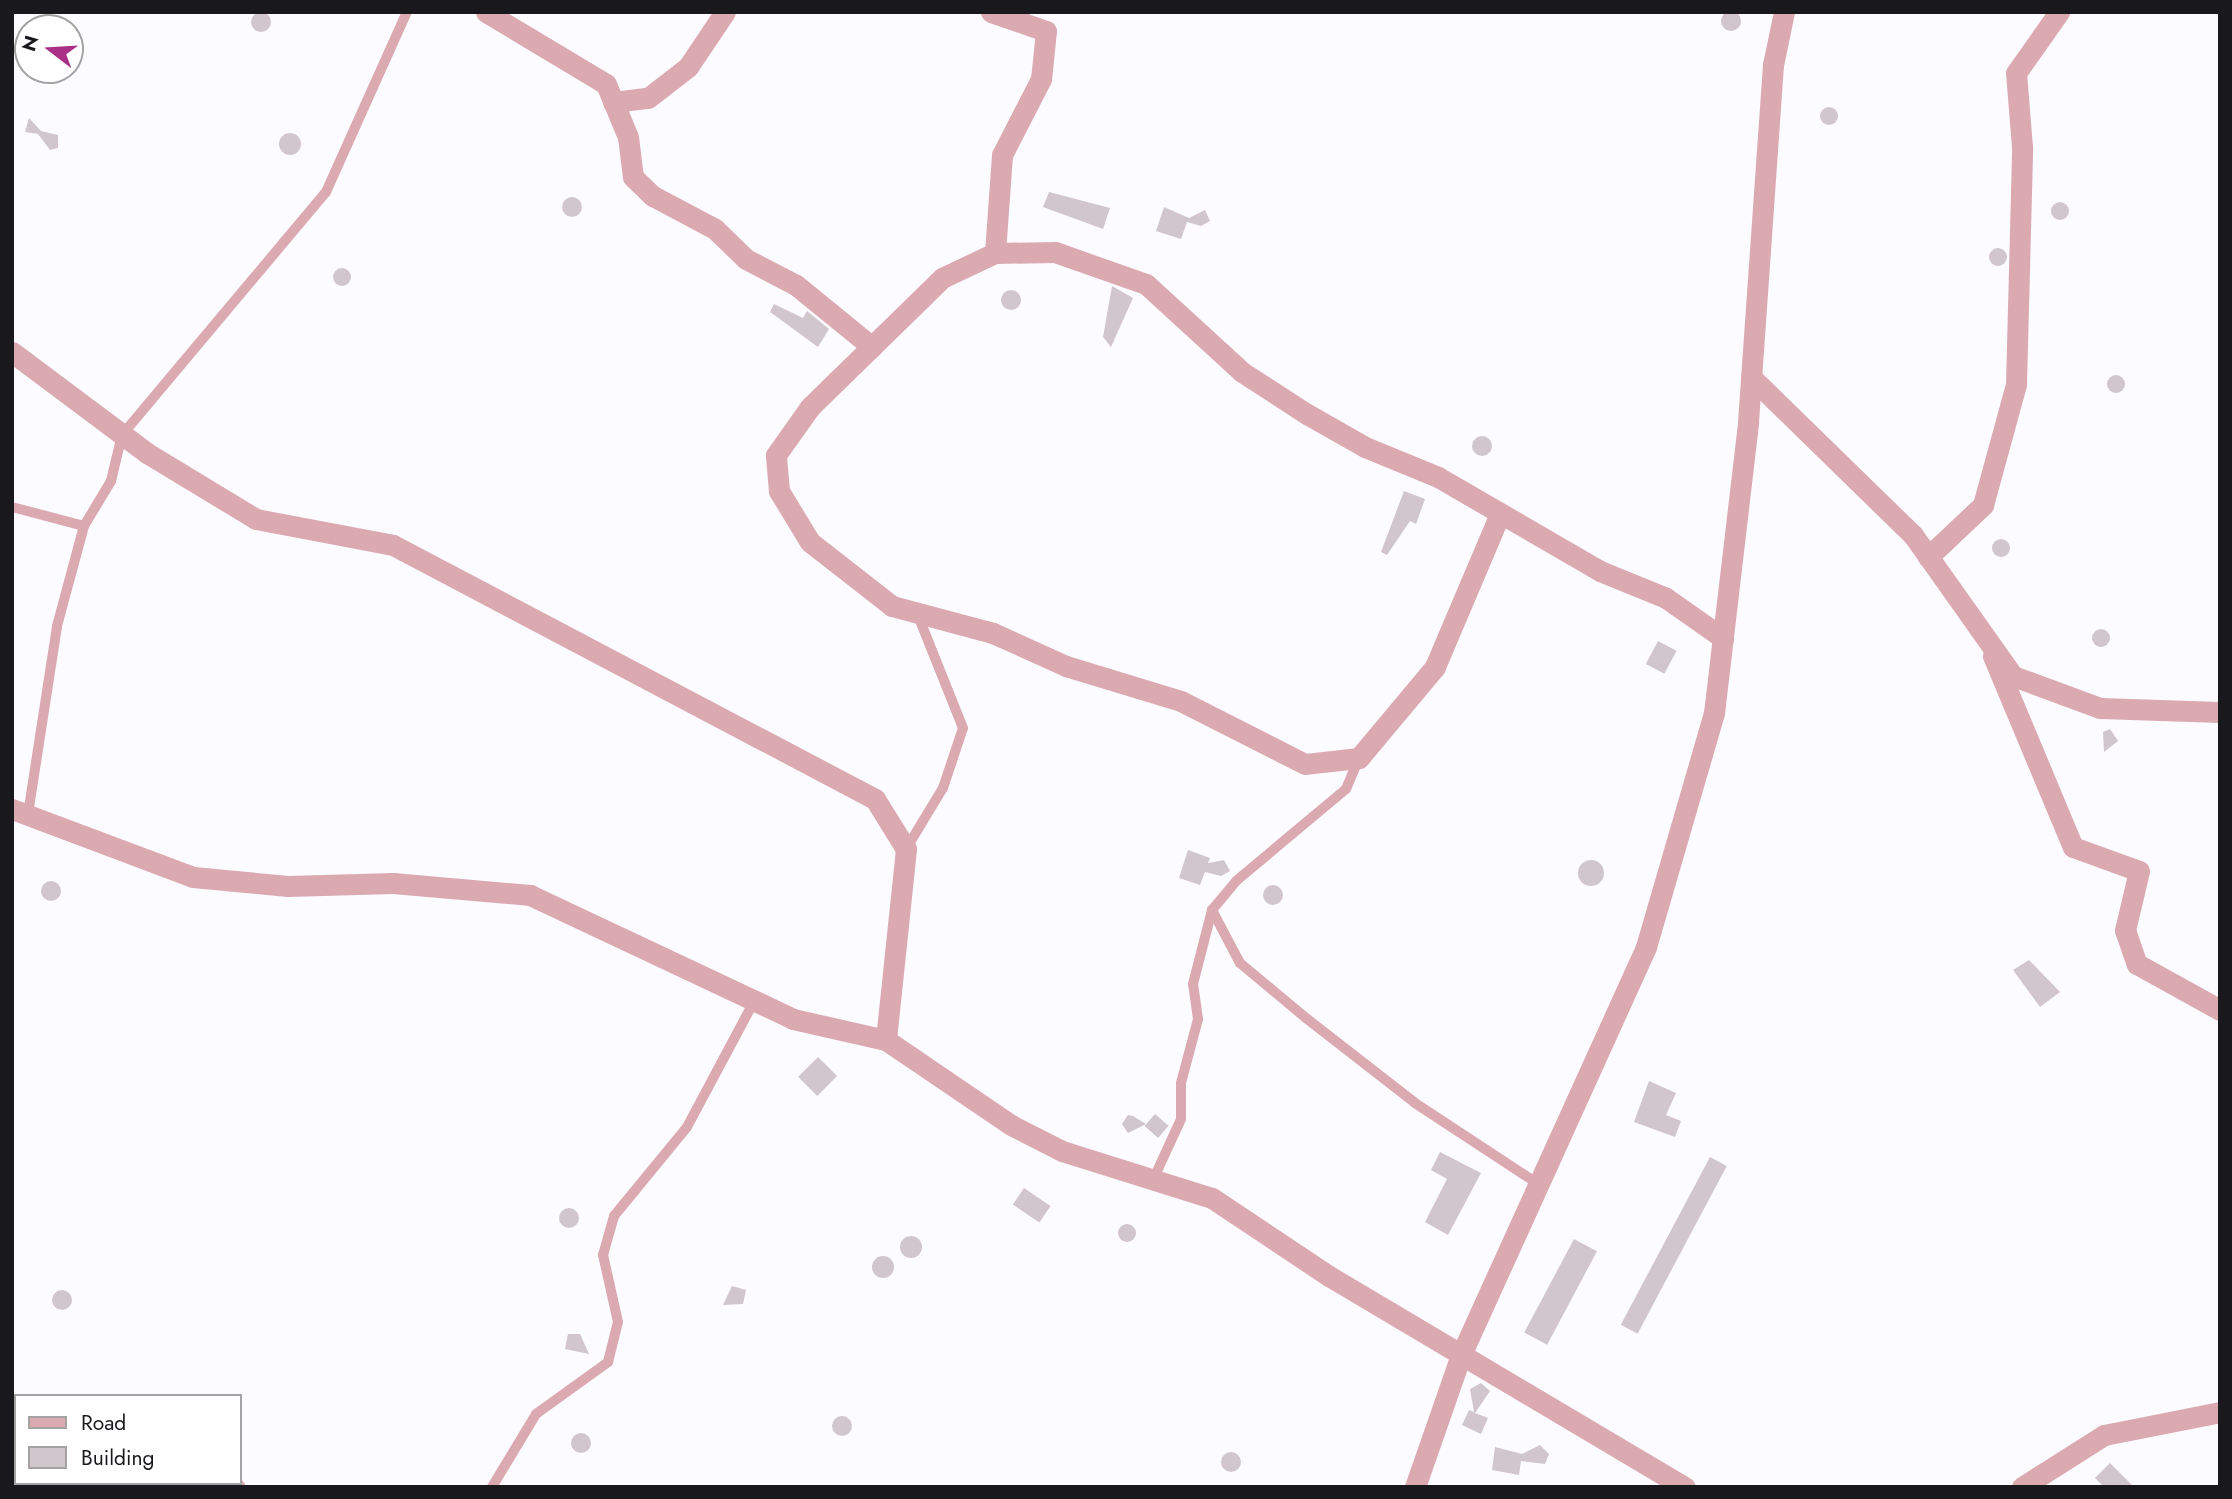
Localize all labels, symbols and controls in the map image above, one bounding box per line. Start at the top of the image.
north arrow [14,14,84,84]
text: N [15,32,45,54]
legend [14,1394,242,1485]
text: Road [81,1408,126,1438]
text: Building [81,1443,154,1473]

